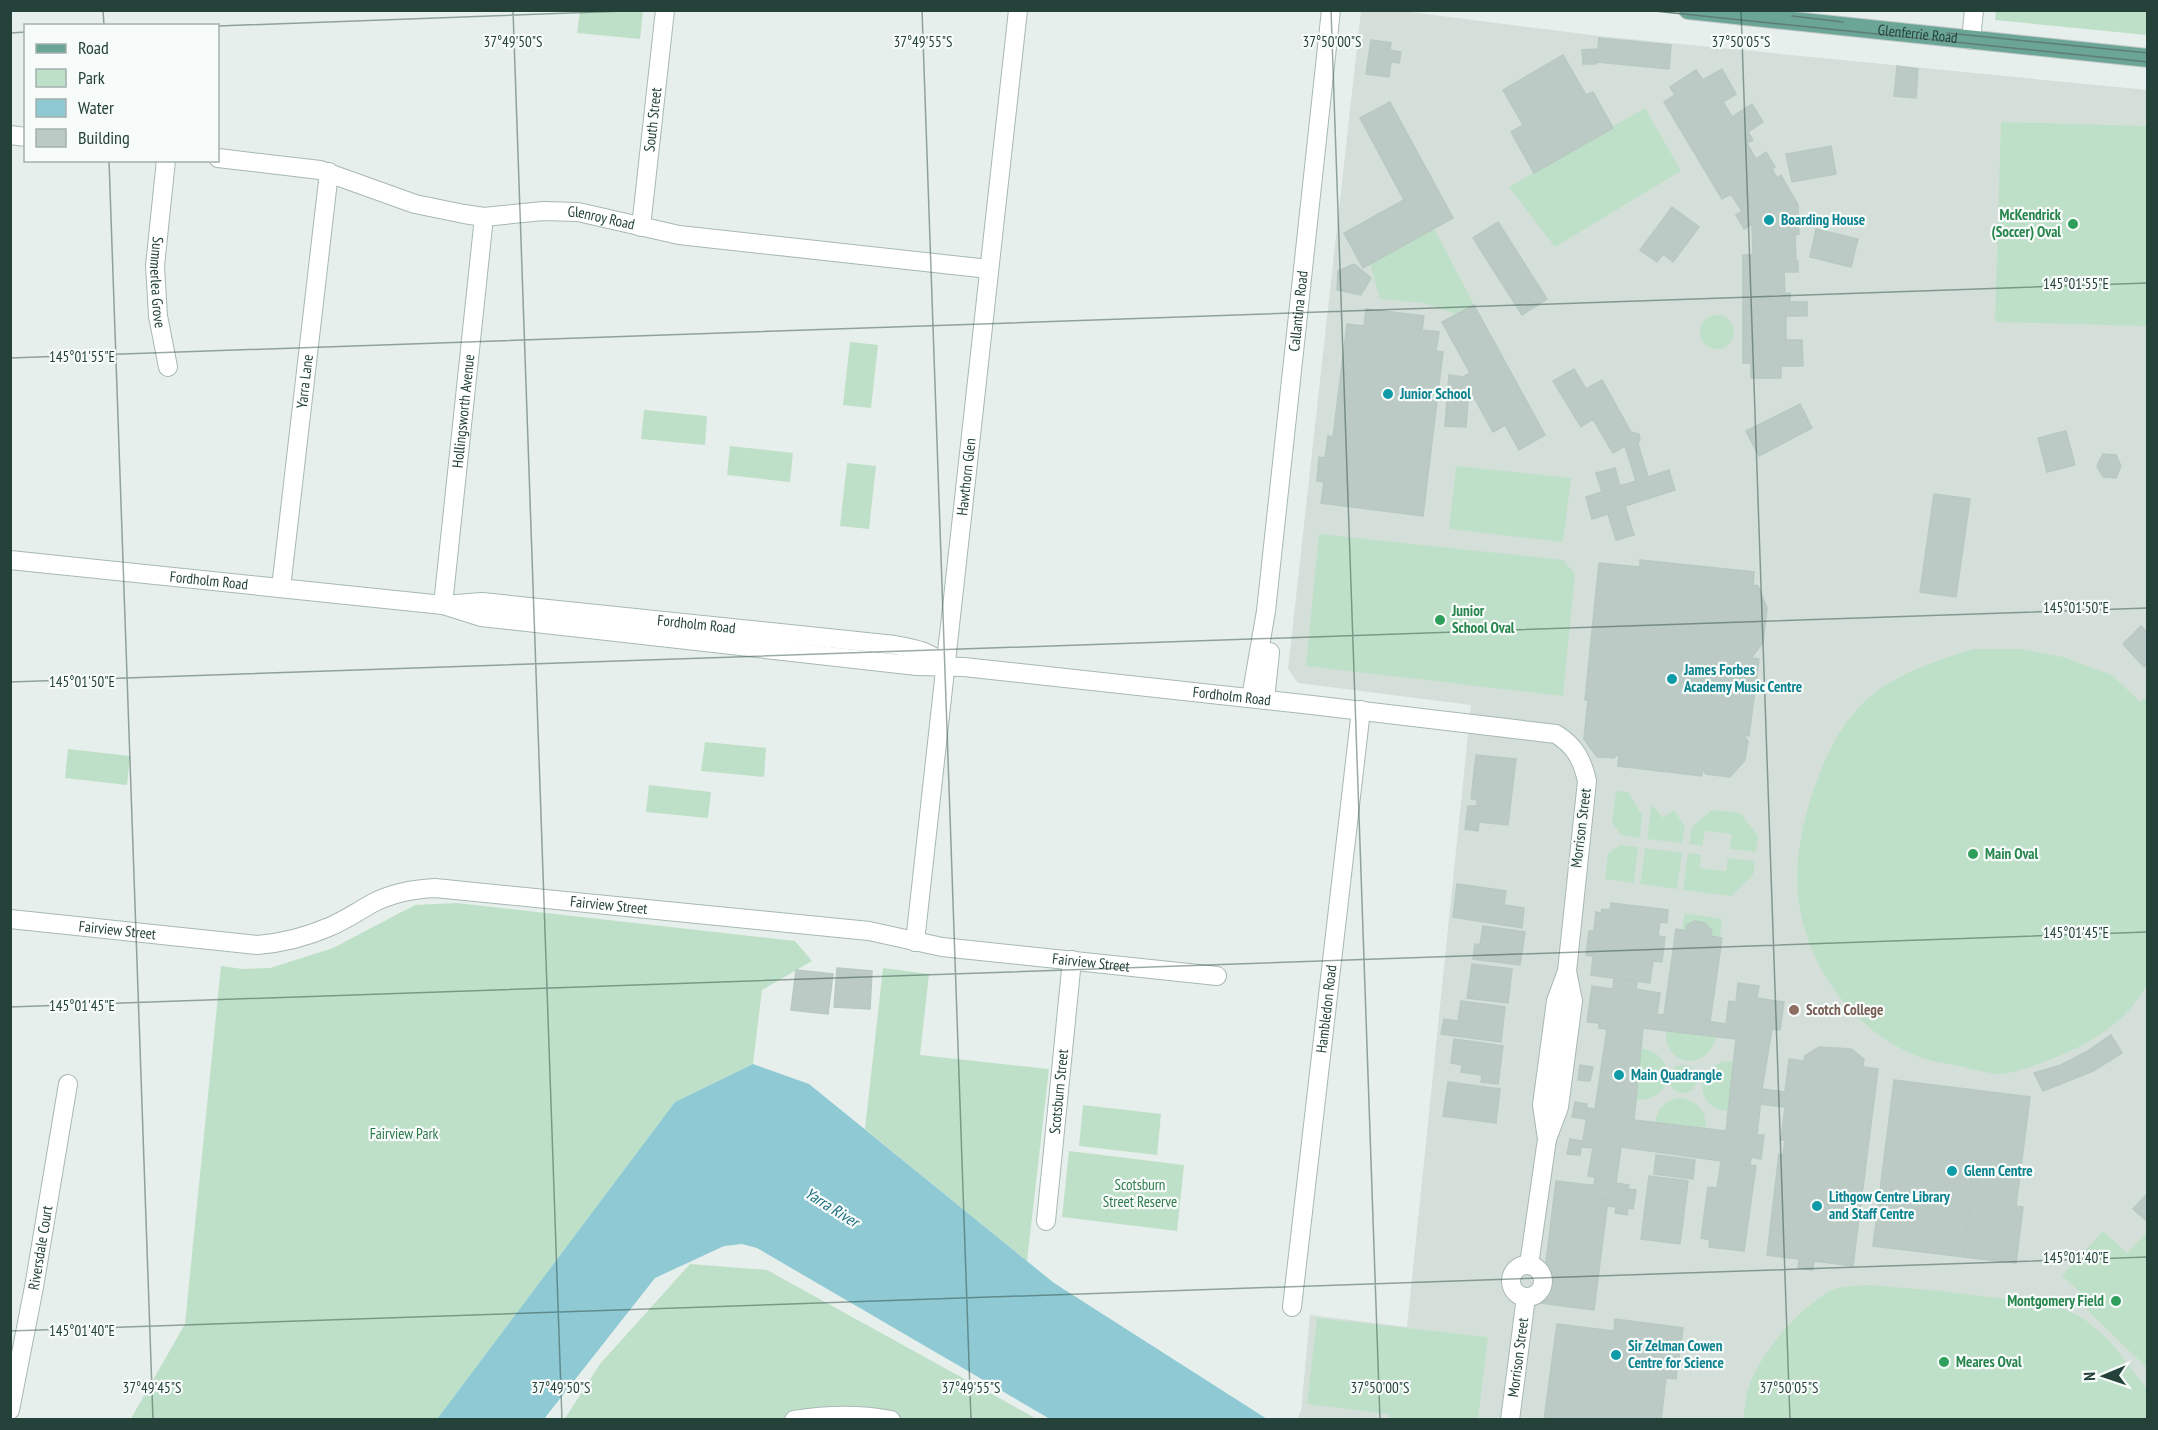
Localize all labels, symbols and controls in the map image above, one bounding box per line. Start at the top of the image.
street label: Glenferrie Road [1877,20,1959,47]
legend [24,24,219,162]
text: 37°49'50"S [483,32,543,51]
text: 37°49'55"S [893,32,953,51]
text: 37°50'00"S [1302,32,1362,51]
text: 37°50'05"S [1711,32,1771,51]
text: Road [78,36,109,59]
text: Park [78,66,105,89]
street label: South Street [639,87,665,153]
text: Water [78,96,114,119]
text: Building [78,126,130,149]
street label: Glenroy Road [567,202,637,234]
place label: McKendrick (Soccer) Oval [1992,205,2062,241]
place label: Boarding House [1781,210,1865,229]
marker: Boarding House [1762,213,1776,227]
marker: McKendrick (Soccer) Oval [2066,217,2080,231]
street label: Summerlea Grove [146,236,170,330]
street label: Callantina Road [1284,270,1312,352]
text: 145°01'55"E [2043,274,2109,293]
text: 145°01'55"E [49,347,115,366]
street label: Yarra Lane [292,353,317,409]
street label: Hollingsworth Avenue [448,353,478,469]
place label: Junior School [1399,384,1471,403]
marker: Junior School [1381,387,1395,401]
street label: Hawthorn Glen [952,437,980,516]
street label: Fordholm Road [169,567,249,594]
text: 145°01'50"E [2043,598,2109,617]
place label: Junior School Oval [1451,601,1515,637]
street label: Fordholm Road [656,610,736,637]
marker: Junior School Oval [1433,613,1447,627]
place label: James Forbes Academy Music Centre [1683,660,1802,696]
text: 145°01'50"E [49,672,115,691]
marker: James Forbes Academy Music Centre [1665,672,1679,686]
street label: Fordholm Road [1192,682,1272,709]
street label: Morrison Street [1566,787,1595,869]
place label: Main Oval [1985,844,2039,863]
marker: Main Oval [1966,847,1980,861]
street label: Fairview Street [569,891,648,918]
street label: Fairview Street [78,916,157,943]
text: 145°01'45"E [2043,923,2109,942]
street label: Fairview Street [1051,949,1131,976]
street label: Hambledon Road [1311,964,1340,1054]
text: 145°01'45"E [49,996,115,1015]
place label: Scotch College [1806,1000,1883,1019]
marker: Scotch College [1787,1003,1801,1017]
street label: Scotsburn Street [1045,1048,1072,1135]
place label: Main Quadrangle [1631,1065,1722,1084]
marker: Main Quadrangle [1612,1068,1626,1082]
park label: Fairview Park [370,1124,439,1143]
place label: Glenn Centre [1964,1161,2033,1180]
marker: Glenn Centre [1945,1164,1959,1178]
park label: Scotsburn Street Reserve [1103,1175,1177,1211]
water label: Yarra River [801,1183,865,1233]
place label: Lithgow Centre Library and Staff Centre [1829,1187,1951,1223]
marker: Lithgow Centre Library and Staff Centre [1810,1199,1824,1213]
street label: Riversdale Court [24,1204,56,1291]
text: 145°01'40"E [2043,1248,2109,1267]
place label: Montgomery Field [2007,1291,2104,1310]
marker: Montgomery Field [2109,1294,2123,1308]
street label: Morrison Street [1503,1317,1532,1398]
text: 145°01'40"E [49,1321,115,1340]
place label: Sir Zelman Cowen Centre for Science [1628,1336,1724,1372]
north arrow [2074,1346,2134,1406]
marker: Sir Zelman Cowen Centre for Science [1609,1348,1623,1362]
place label: Meares Oval [1956,1352,2022,1371]
marker: Meares Oval [1937,1355,1951,1369]
text: N [2079,1372,2099,1381]
text: 37°49'45"S [122,1378,182,1397]
text: 37°49'50"S [531,1378,591,1397]
text: 37°49'55"S [941,1378,1001,1397]
text: 37°50'00"S [1350,1378,1410,1397]
text: 37°50'05"S [1759,1378,1819,1397]

